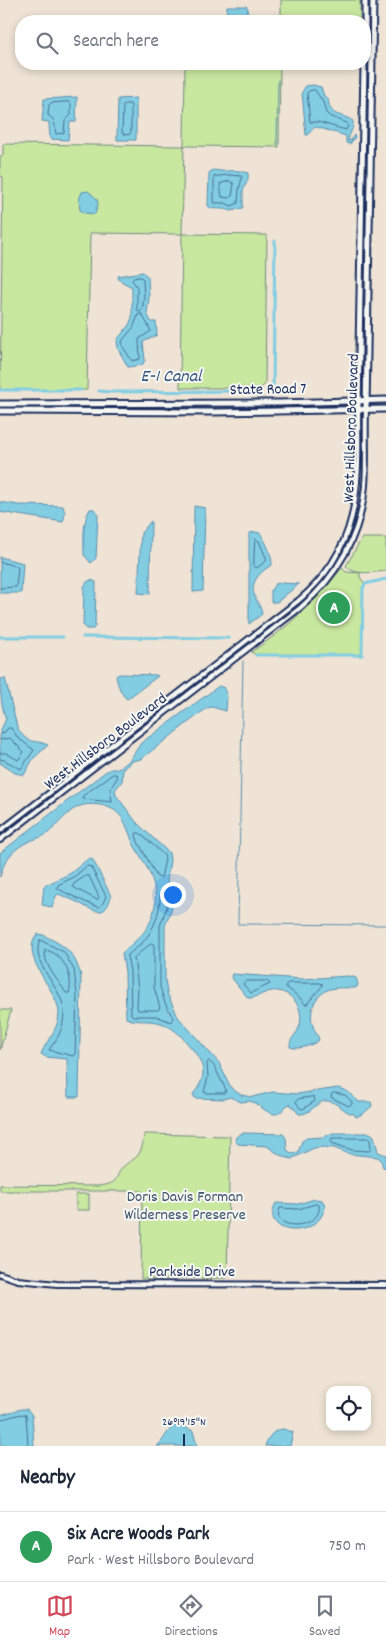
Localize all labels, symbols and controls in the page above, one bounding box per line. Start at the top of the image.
search box [15,15,371,70]
icon: search [33,29,61,57]
text: Search here [73,29,159,56]
street label: West Hillsboro Boulevard [338,353,366,503]
water label: E-1 Canal [141,365,203,390]
street label: State Road 7 [229,378,307,402]
pin: A [318,589,350,627]
street label: West Hillsboro Boulevard [40,688,172,796]
your location [160,882,186,908]
park label: Doris Davis Forman Wilderness Preserve [124,1186,246,1227]
street label: Parkside Drive [149,1261,235,1284]
map controls [326,1386,371,1431]
button: locate [326,1386,371,1431]
text: 26°19'15"N [162,1414,206,1431]
text: Nearby [20,1464,75,1494]
text: Six Acre Woods Park [67,1522,209,1549]
text: A [32,1535,40,1558]
text: 750 m [329,1535,366,1558]
text: Park · West Hillsboro Boulevard [67,1549,254,1572]
tab: Map [46,1592,74,1642]
tab: Directions [165,1592,218,1642]
tab: Saved [309,1592,340,1642]

